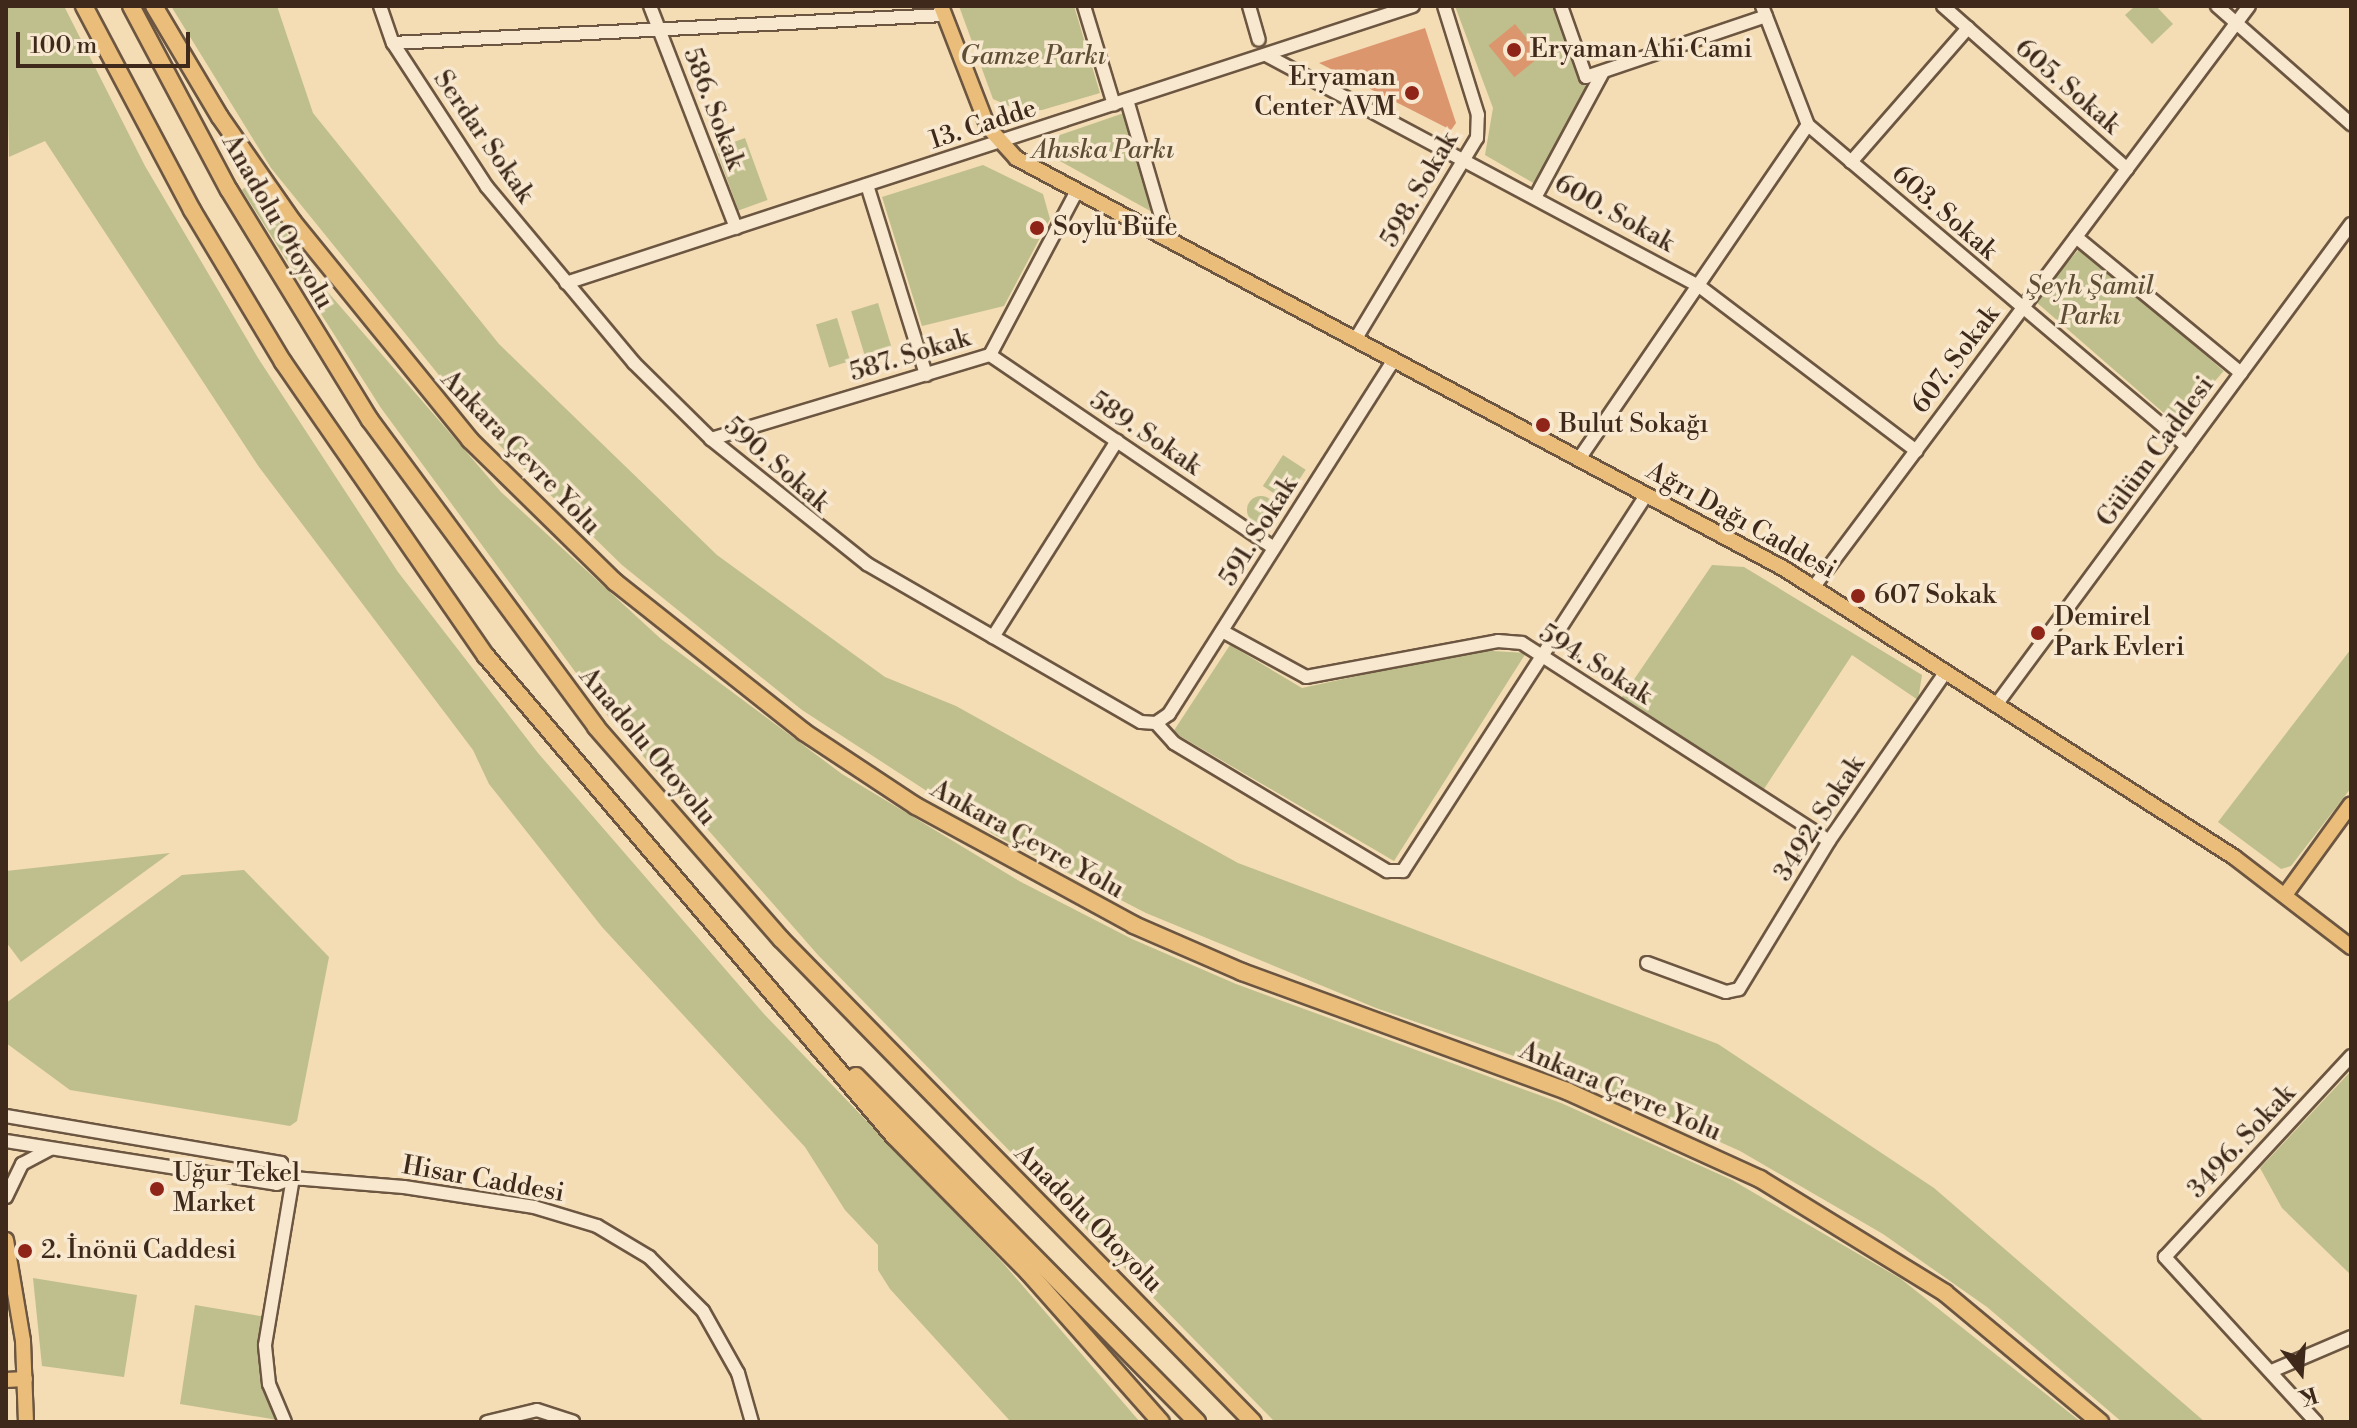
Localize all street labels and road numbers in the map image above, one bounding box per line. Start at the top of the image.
street label: 605. Sokak [2008,33,2126,141]
street label: 586. Sokak [676,44,750,174]
street label: Serdar Sokak [426,65,540,209]
street label: 13. Cadde [926,93,1040,157]
street label: 598. Sokak [1375,127,1465,253]
street label: Anadolu Otoyolu [214,129,340,315]
street label: 603. Sokak [1885,159,2003,267]
street label: 600. Sokak [1549,168,1679,260]
street label: 607. Sokak [1905,300,2007,420]
street label: 587. Sokak [846,323,974,389]
street label: Ankara Çevre Yolu [434,364,606,542]
street label: Gülüm Caddesi [2091,371,2221,533]
street label: 589. Sokak [1083,385,1207,483]
street label: 590. Sokak [717,411,835,519]
street label: Ağrı Dağı Caddesi [1641,456,1841,586]
street label: 591. Sokak [1213,472,1305,592]
street label: 594. Sokak [1533,618,1657,712]
street label: Anadolu Otoyolu [572,662,722,832]
street label: 3492. Sokak [1768,751,1872,887]
street label: Ankara Çevre Yolu [925,774,1129,906]
street label: Ankara Çevre Yolu [1514,1035,1726,1149]
street label: 3496. Sokak [2182,1079,2302,1205]
street label: Anadolu Otoyolu [1008,1139,1168,1299]
street label: Hisar Caddesi [399,1150,567,1210]

